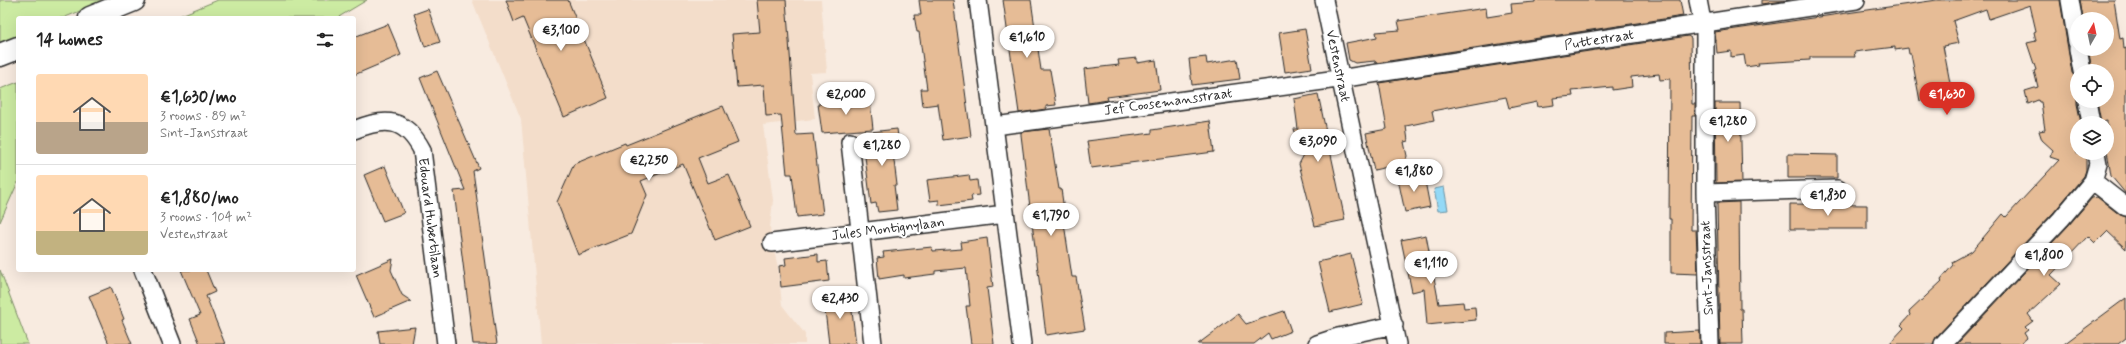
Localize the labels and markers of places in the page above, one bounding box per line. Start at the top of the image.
pin: €3,100 [528,18,594,52]
pin: €1,610 [994,25,1060,59]
pin: €2,000 [813,82,879,116]
pin: €1,630 [1914,82,1980,116]
pin: €1,280 [1695,109,1761,143]
pin: €3,090 [1285,129,1351,163]
pin: €1,280 [849,133,915,167]
pin: €2,250 [616,148,682,182]
pin: €1,880 [1381,159,1447,193]
pin: €1,830 [1795,183,1861,217]
pin: €1,790 [1018,203,1084,237]
pin: €1,800 [2011,243,2077,277]
pin: €1,110 [1398,251,1464,285]
pin: €2,430 [807,286,873,320]

